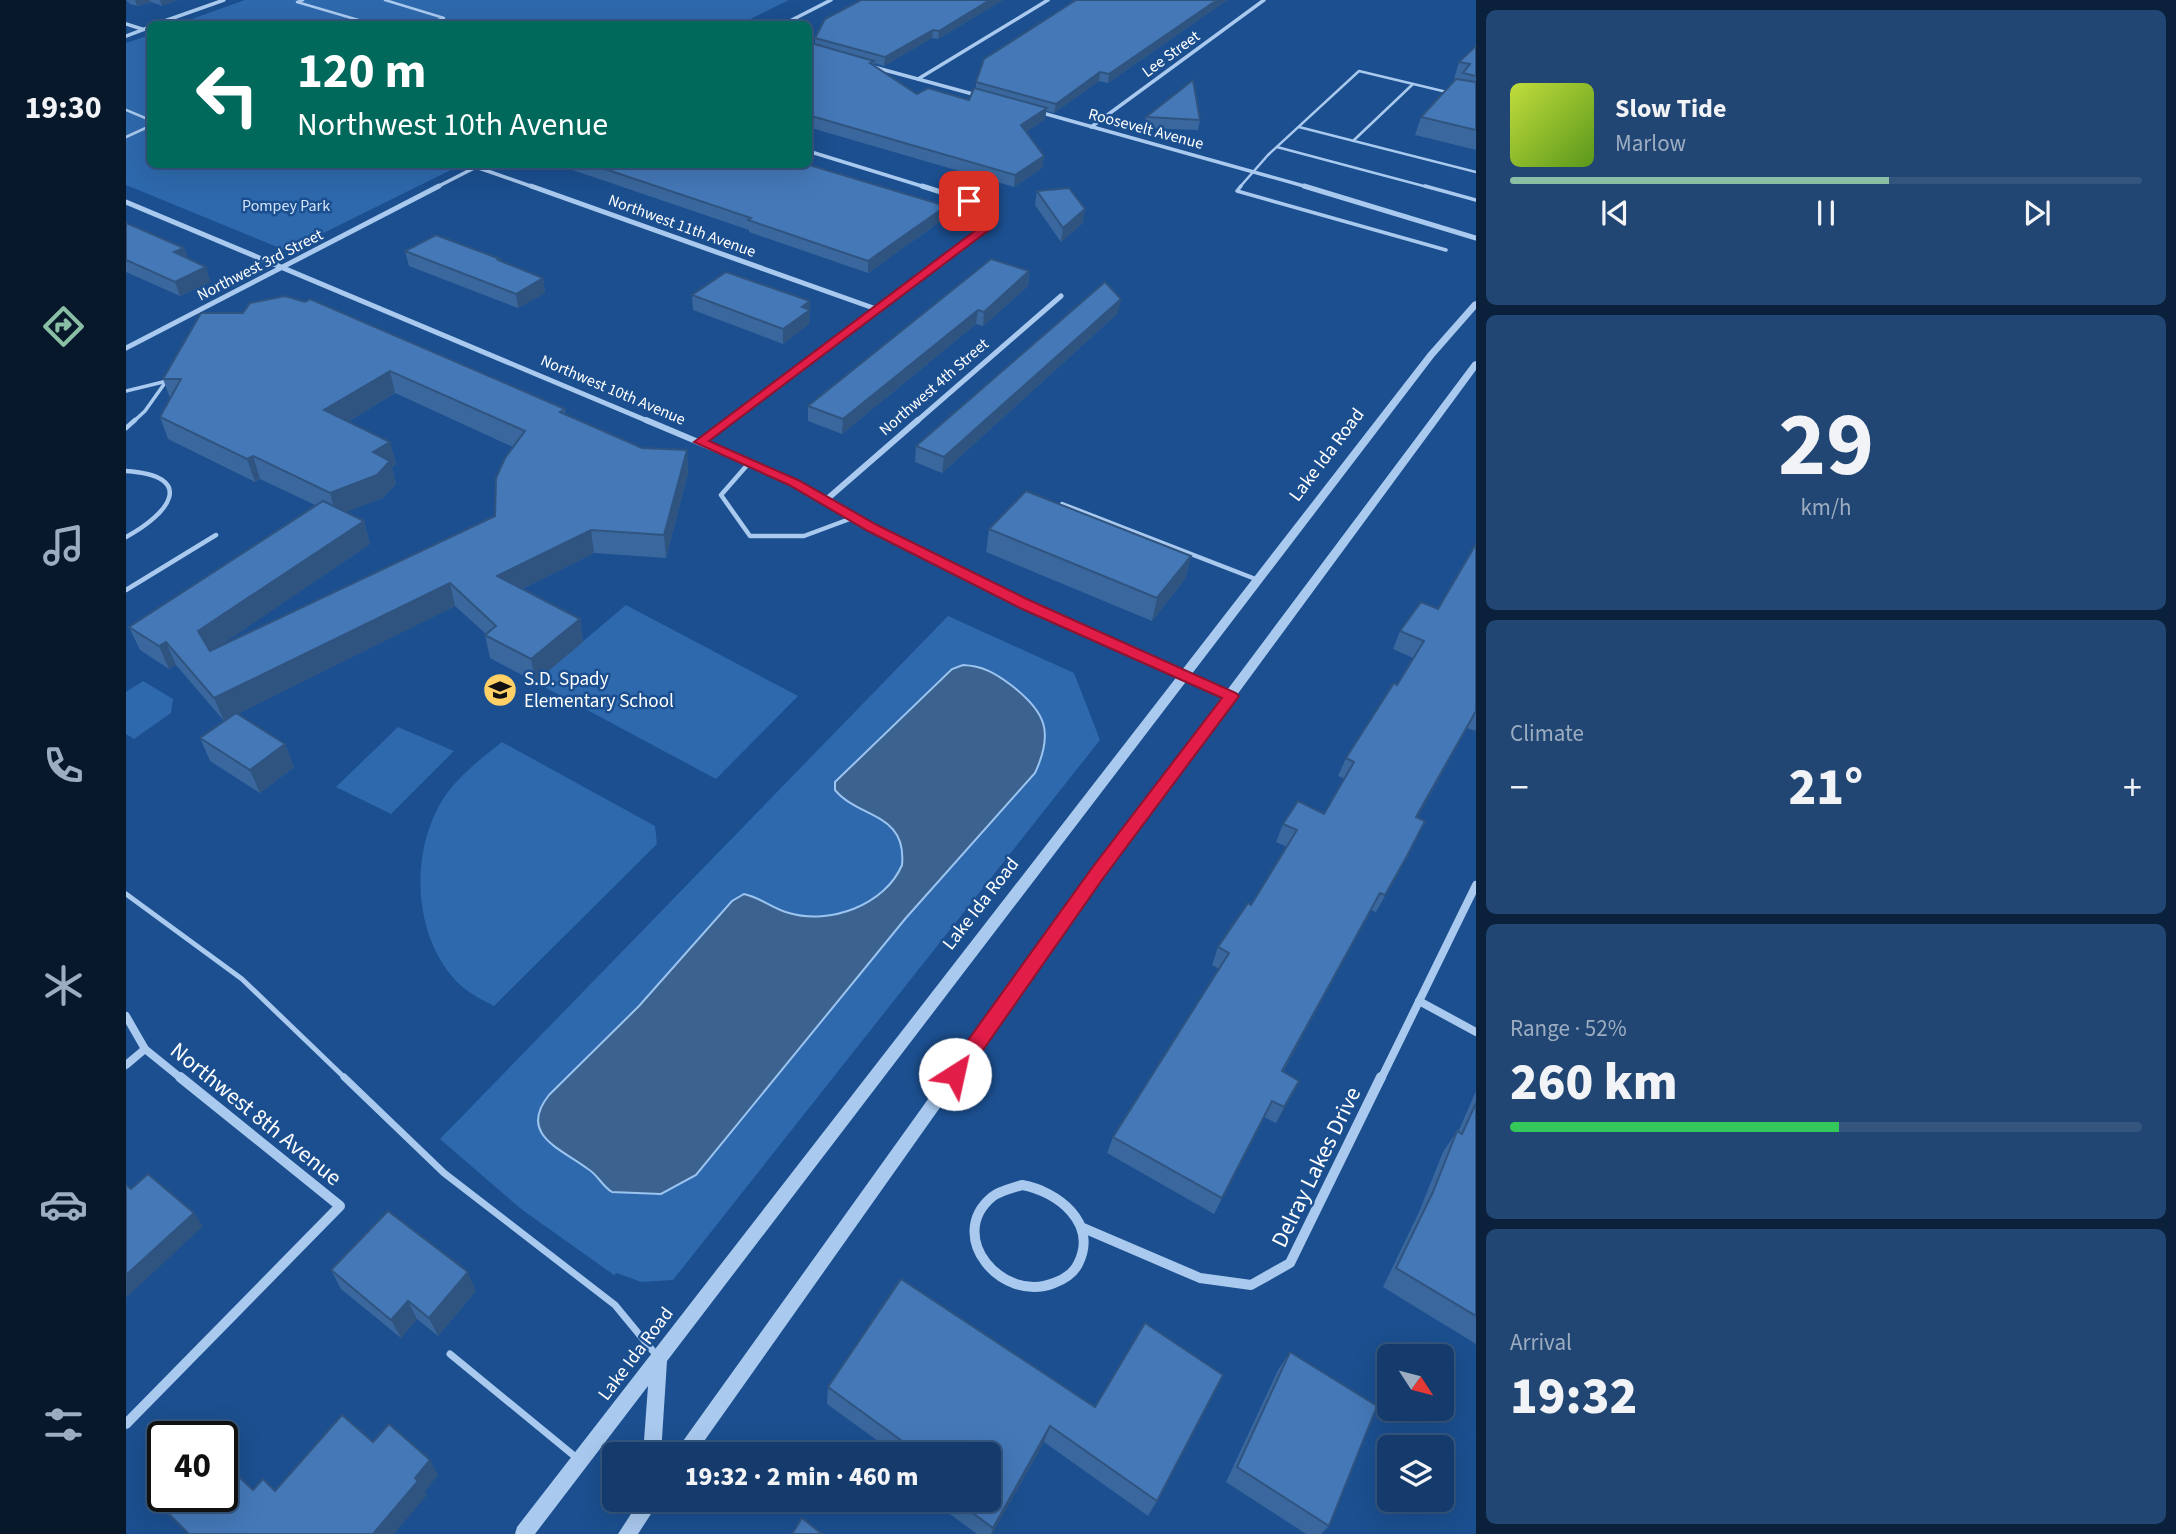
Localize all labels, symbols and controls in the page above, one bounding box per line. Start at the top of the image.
street label: Lee Street [1138,25,1205,83]
text: 120 m [297,37,426,107]
icon: left [182,49,273,140]
text: 19:30 [24,85,102,131]
text: Slow Tide [1615,90,1726,127]
text: Northwest 10th Avenue [297,102,608,148]
street label: Roosevelt Avenue [1086,103,1206,155]
text: Marlow [1615,127,1686,160]
pin [939,171,999,231]
icon: arrive [950,182,988,220]
street label: Northwest 11th Avenue [605,189,759,263]
icon: previous [1596,194,1634,232]
icon: pause [1807,194,1845,232]
icon: next [2018,194,2056,232]
park label: Pompey Park [242,195,330,217]
street label: Northwest 3rd Street [193,223,327,306]
icon: directions [39,302,88,351]
street label: Northwest 4th Street [875,333,994,441]
street label: Northwest 10th Avenue [537,349,689,431]
text: 29 [1778,381,1874,510]
street label: Lake Ida Road [1283,403,1371,507]
text: km/h [1800,491,1852,524]
icon: music [39,521,88,570]
place label: S.D. Spady Elementary School [524,666,674,715]
school or university icon: S.D. Spady Elementary School [481,671,519,709]
text: Climate [1510,717,1584,750]
icon: phone [39,741,88,790]
text: 21° [1789,751,1863,825]
text: − [1510,761,1529,815]
text: + [2123,761,2142,815]
street label: Lake Ida Road [936,852,1026,956]
icon: climate [39,961,88,1010]
text: Range · 52% [1510,1012,1627,1045]
street label: Northwest 8th Avenue [163,1034,349,1194]
position arrow [918,1037,992,1111]
text: 260 km [1510,1046,1678,1120]
street label: Delray Lakes Drive [1263,1081,1369,1253]
icon: car [39,1180,88,1229]
street label: Lake Ida Road [592,1302,680,1406]
text: Arrival [1510,1326,1572,1359]
north arrow [1377,1344,1454,1421]
map controls [1377,1344,1454,1512]
text: 19:32 [1510,1360,1637,1434]
icon: filters [39,1400,88,1449]
speed limit sign: 40 [147,1421,238,1512]
button: layers [1377,1435,1454,1512]
text: 19:32 · 2 min · 460 m [685,1458,918,1495]

